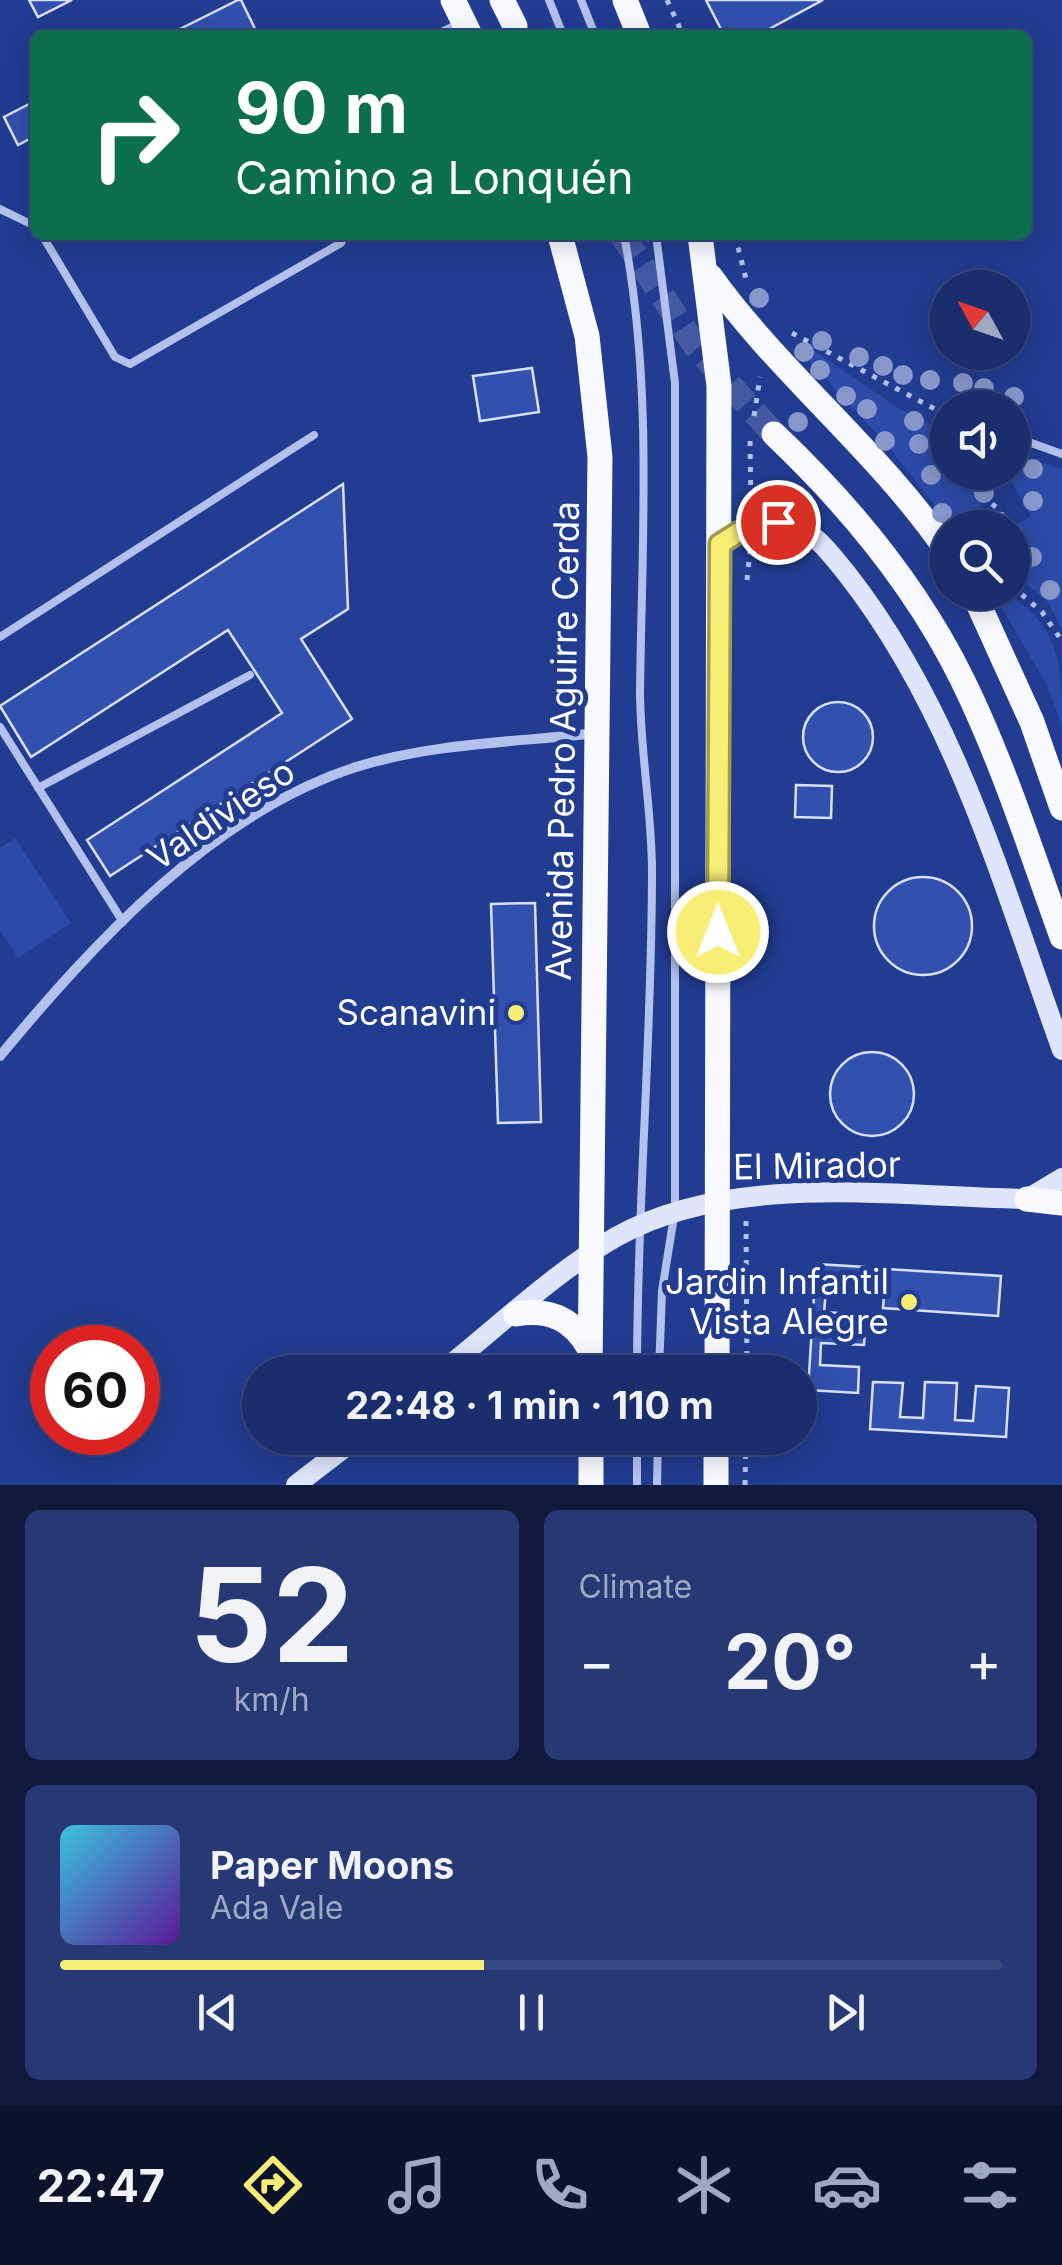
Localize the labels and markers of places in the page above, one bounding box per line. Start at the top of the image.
pin [736,480,821,565]
place label: Scanavini [336,991,496,1033]
marker: Scanavini [505,1002,527,1024]
place label: Jardin Infantil Vista Alegre [665,1260,889,1342]
marker: Jardin Infantil Vista Alegre [898,1291,920,1313]

